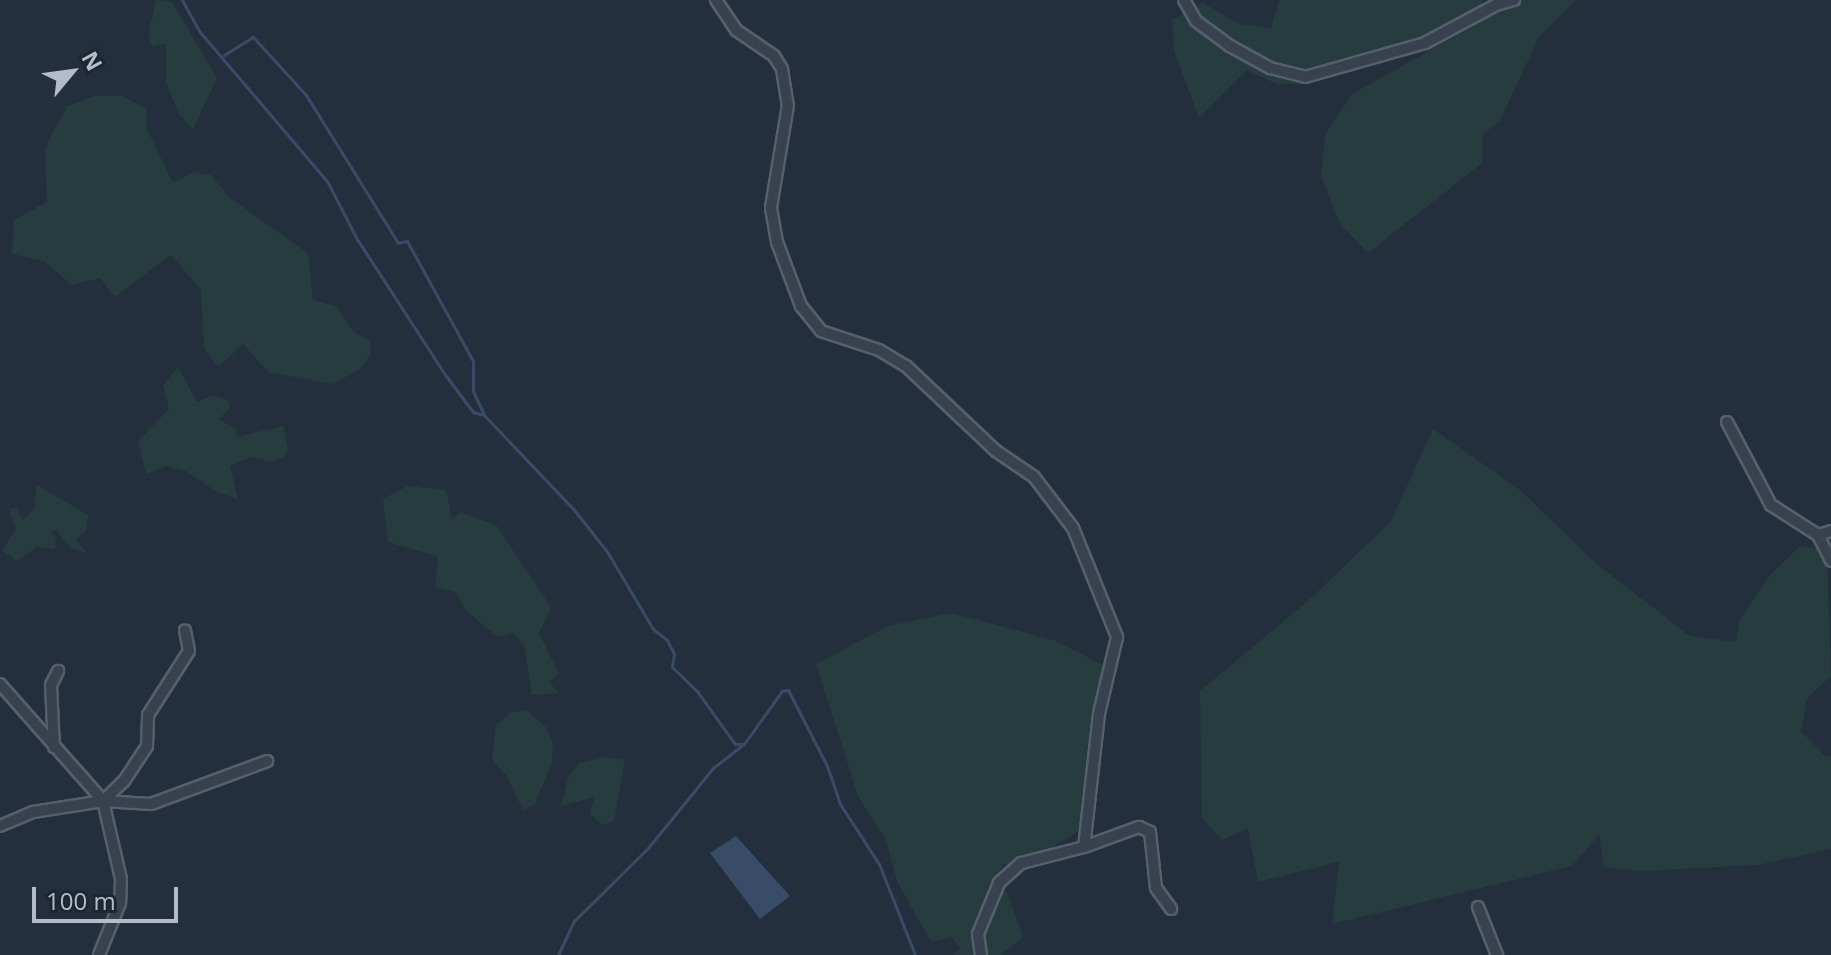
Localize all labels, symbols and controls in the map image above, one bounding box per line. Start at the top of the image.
north arrow [32,32,112,112]
text: N [76,45,110,75]
scale bar [36,871,182,921]
text: 100 m [46,884,116,917]

